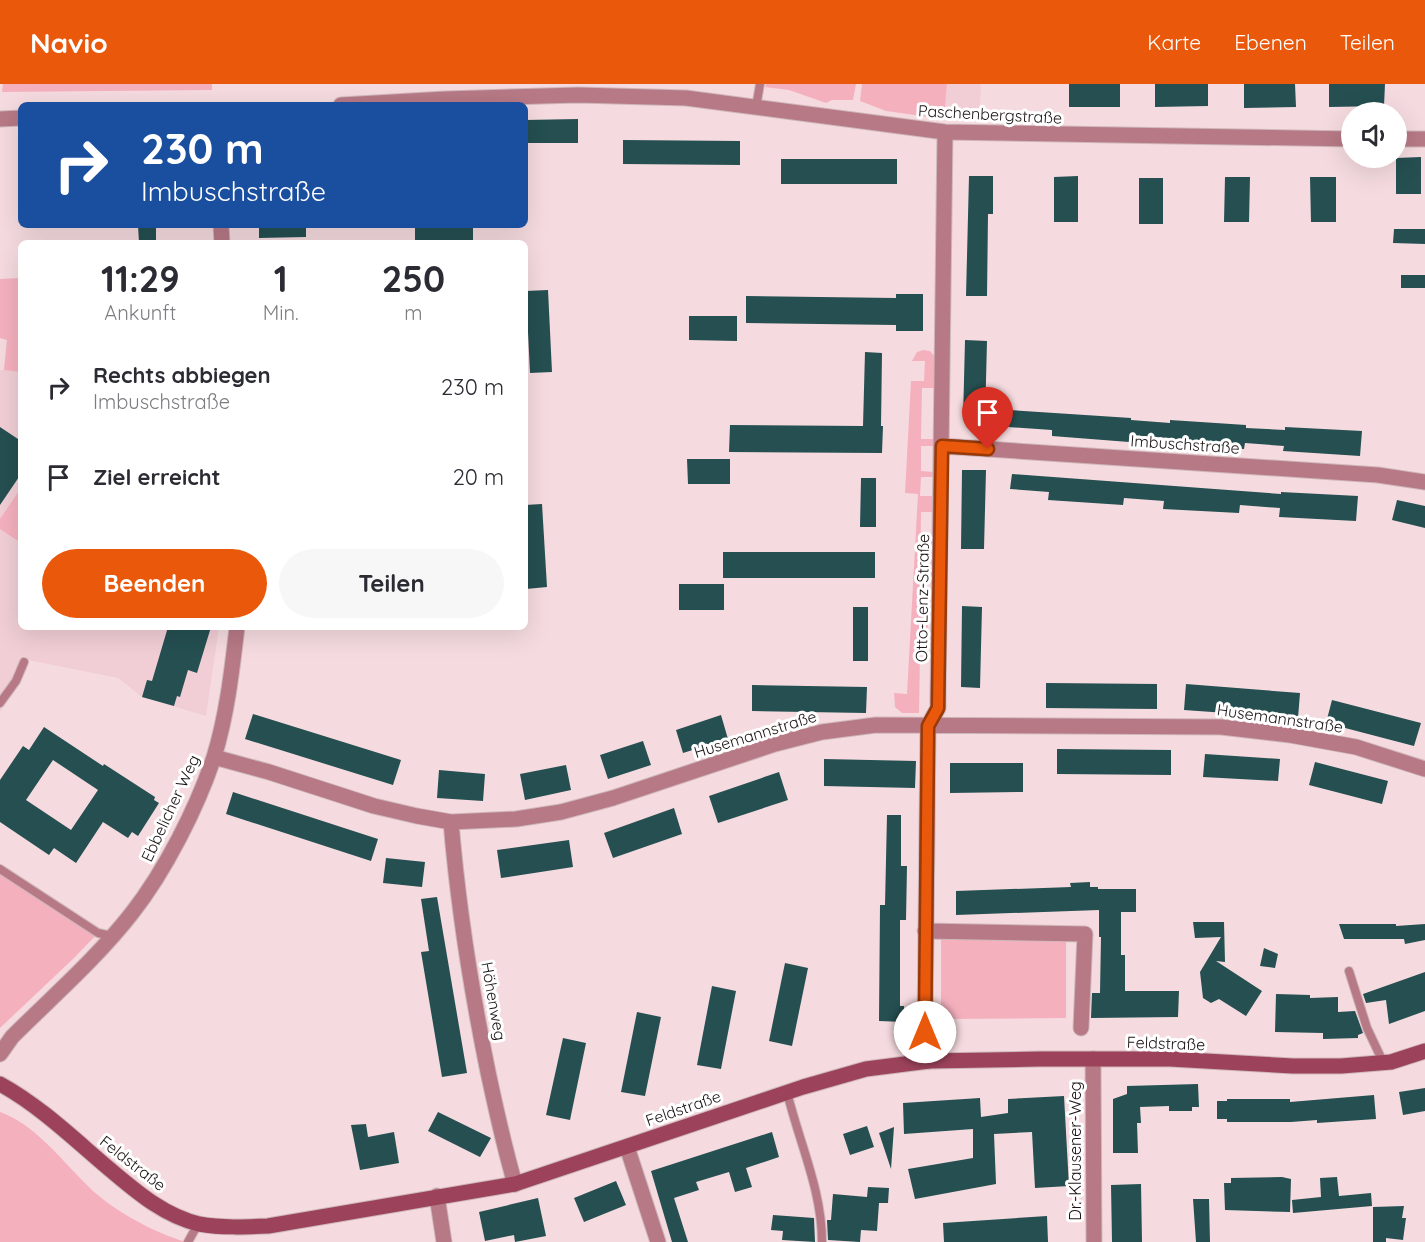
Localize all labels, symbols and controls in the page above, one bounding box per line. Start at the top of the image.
text: Navio [30,25,108,60]
text: Karte [1147,29,1201,55]
text: Ebenen [1234,29,1307,55]
text: Teilen [1340,29,1395,55]
street label: Paschenbergstraße [918,100,1062,128]
map controls [1341,102,1407,168]
button: sound [1341,102,1407,168]
text: 230 m [141,122,264,175]
icon: right [42,126,120,204]
text: Imbuschstraße [141,174,326,208]
text: 11:29 [101,256,180,301]
text: 1 [274,256,288,301]
text: 250 [382,256,445,301]
text: Ankunft [104,300,176,325]
text: Min. [263,300,299,325]
text: m [404,300,422,325]
text: Rechts abbiegen [93,361,271,389]
icon: right [42,371,75,404]
text: 230 m [441,373,504,401]
pin [962,387,1013,449]
text: Imbuschstraße [93,389,230,414]
icon: arrive [971,396,1004,429]
street label: Imbuschstraße [1130,430,1240,458]
icon: arrive [42,461,75,494]
text: Ziel erreicht [93,463,221,491]
text: 20 m [453,463,504,491]
street label: Otto-Lenz-Straße [911,534,933,662]
button: Beenden [42,549,267,618]
button: Teilen [279,549,504,618]
street label: Husemannstraße [1216,699,1344,737]
street label: Husemannstraße [691,706,819,762]
street label: Ebbelicher Weg [136,751,204,865]
street label: Höhenweg [477,960,511,1042]
position arrow [893,1000,957,1064]
street label: Feldstraße [1126,1032,1206,1054]
street label: Dr.-Klausener-Weg [1065,1081,1085,1221]
street label: Feldstraße [643,1086,723,1130]
street label: Feldstraße [96,1131,170,1195]

